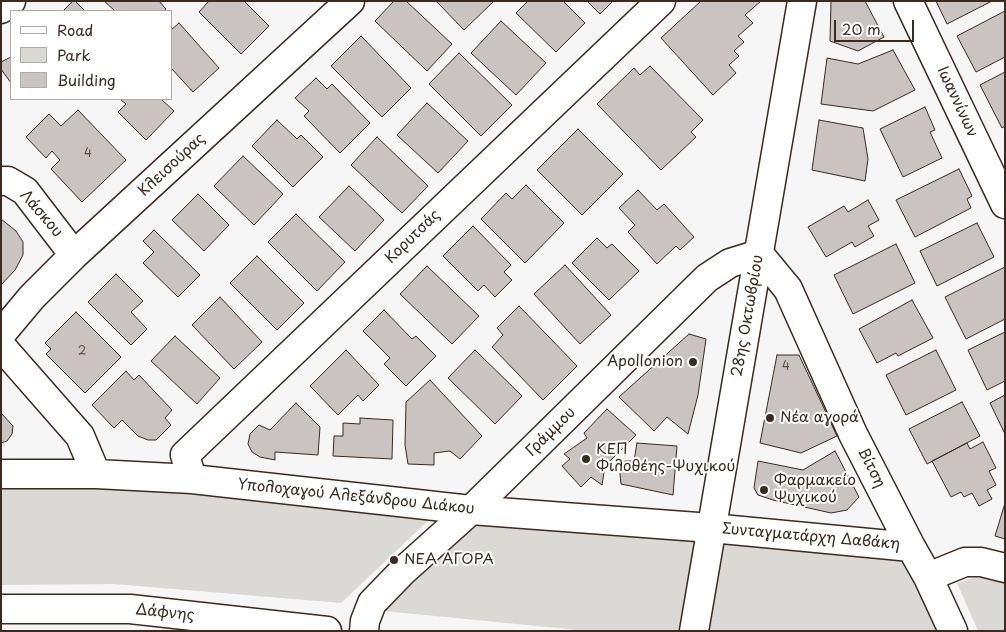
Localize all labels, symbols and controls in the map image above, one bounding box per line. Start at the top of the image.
legend [10,10,172,100]
scale bar [836,10,916,42]
text: 20 m [842,17,881,40]
text: Road [57,18,93,41]
text: Park [57,43,91,66]
street label: Ιωαννίνων [933,64,981,140]
text: Building [57,68,116,91]
street label: Κλεισούρας [135,130,209,200]
house number: 4 [84,147,92,161]
street label: Λάσκου [16,187,66,241]
street label: Κορυτσάς [382,206,444,268]
street label: 28ης Οκτωβρίου [728,254,768,378]
house number: 2 [78,345,86,359]
place label: Apollonion [607,353,683,371]
marker: Apollonion [687,356,699,368]
house number: 4 [782,360,790,374]
street label: Γράμμου [523,404,579,460]
place label: Νέα αγορά [780,409,859,427]
marker: Νέα αγορά [764,412,776,424]
place label: ΚΕΠ Φιλοθέης-Ψυχικού [596,441,735,476]
street label: Βίτση [853,445,889,491]
marker: ΚΕΠ Φιλοθέης-Ψυχικού [580,453,592,465]
place label: Φαρμακείο Ψυχικού [774,472,856,507]
street label: Υπολοχαγού Αλεξάνδρου Διάκου [237,476,475,518]
marker: Φαρμακείο Ψυχικού [758,484,770,496]
street label: Συνταγματάρχη Δαβάκη [721,520,901,554]
place label: ΝΕΑ ΑΓΟΡΑ [404,551,494,569]
marker: ΝΕΑ ΑΓΟΡΑ [388,554,400,566]
street label: Δάφνης [135,601,195,625]

